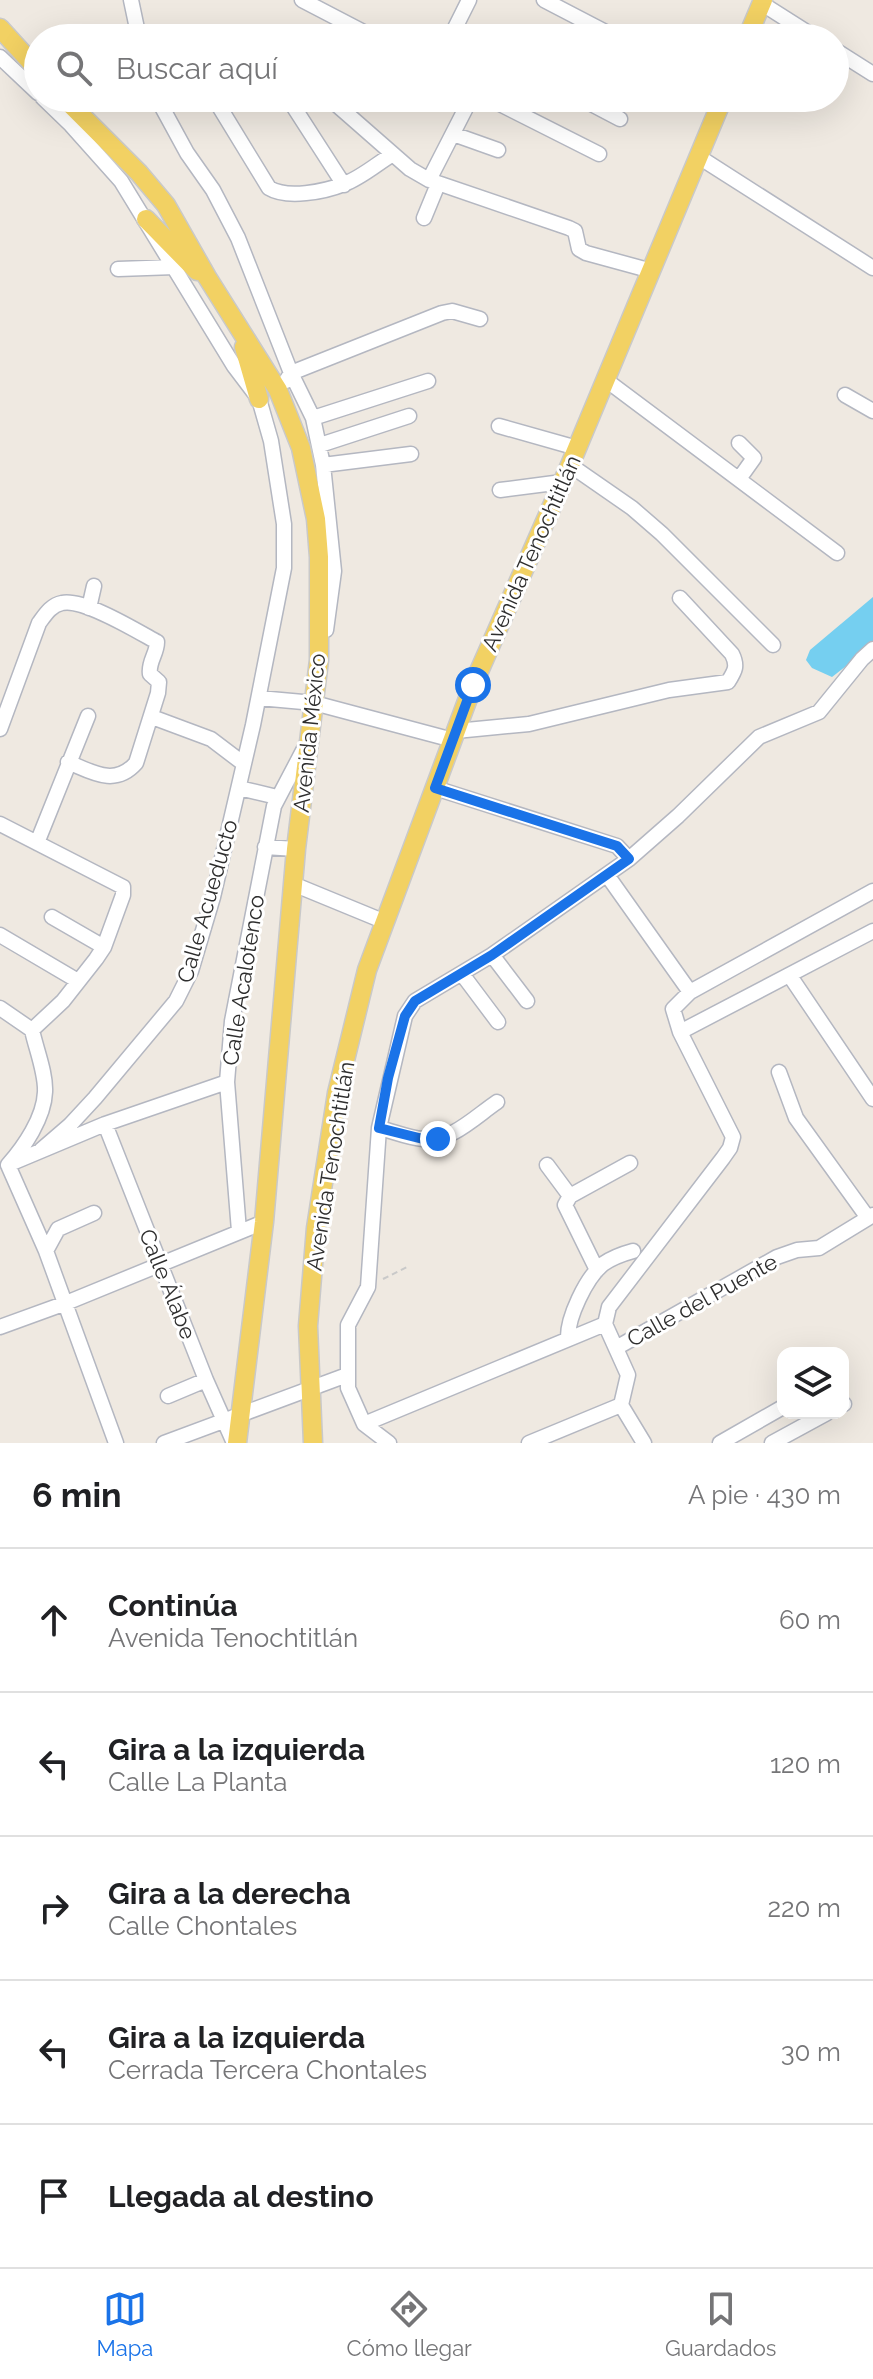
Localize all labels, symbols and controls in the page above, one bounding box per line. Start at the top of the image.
search box [24,24,849,112]
icon: search [52,46,96,90]
text: Buscar aquí [116,51,278,86]
street label: Avenida Tenochtitlán [476,451,586,655]
street label: Avenida México [288,652,330,814]
route start [455,667,491,703]
street label: Calle Acueducto [171,816,243,986]
street label: Calle Acalotenco [217,893,269,1067]
street label: Avenida Tenochtitlán [301,1059,359,1273]
route end [420,1121,456,1157]
street label: Calle Álabe [134,1225,202,1343]
street label: Calle del Puente [622,1248,782,1352]
map controls [777,1347,849,1419]
button: layers [777,1347,849,1419]
text: 6 min [32,1475,122,1515]
text: A pie · 430 m [688,1480,841,1510]
text: Continúa [108,1588,238,1623]
icon: ahead [32,1598,76,1642]
text: 60 m [779,1605,841,1635]
text: Avenida Tenochtitlán [108,1623,358,1653]
text: Gira a la izquierda [108,1732,365,1767]
icon: left [32,1742,76,1786]
text: 120 m [770,1749,841,1779]
text: Calle La Planta [108,1767,287,1797]
text: Gira a la derecha [108,1876,351,1911]
icon: right [32,1886,76,1930]
text: 220 m [767,1893,841,1923]
text: Calle Chontales [108,1911,297,1941]
text: Gira a la izquierda [108,2020,365,2055]
icon: left [32,2030,76,2074]
text: 30 m [781,2037,841,2067]
text: Cerrada Tercera Chontales [108,2055,427,2085]
icon: arrive [32,2174,76,2218]
text: Llegada al destino [108,2179,374,2214]
tab: Mapa [97,2287,153,2361]
tab: Cómo llegar [347,2287,472,2361]
tab: Guardados [665,2287,776,2361]

